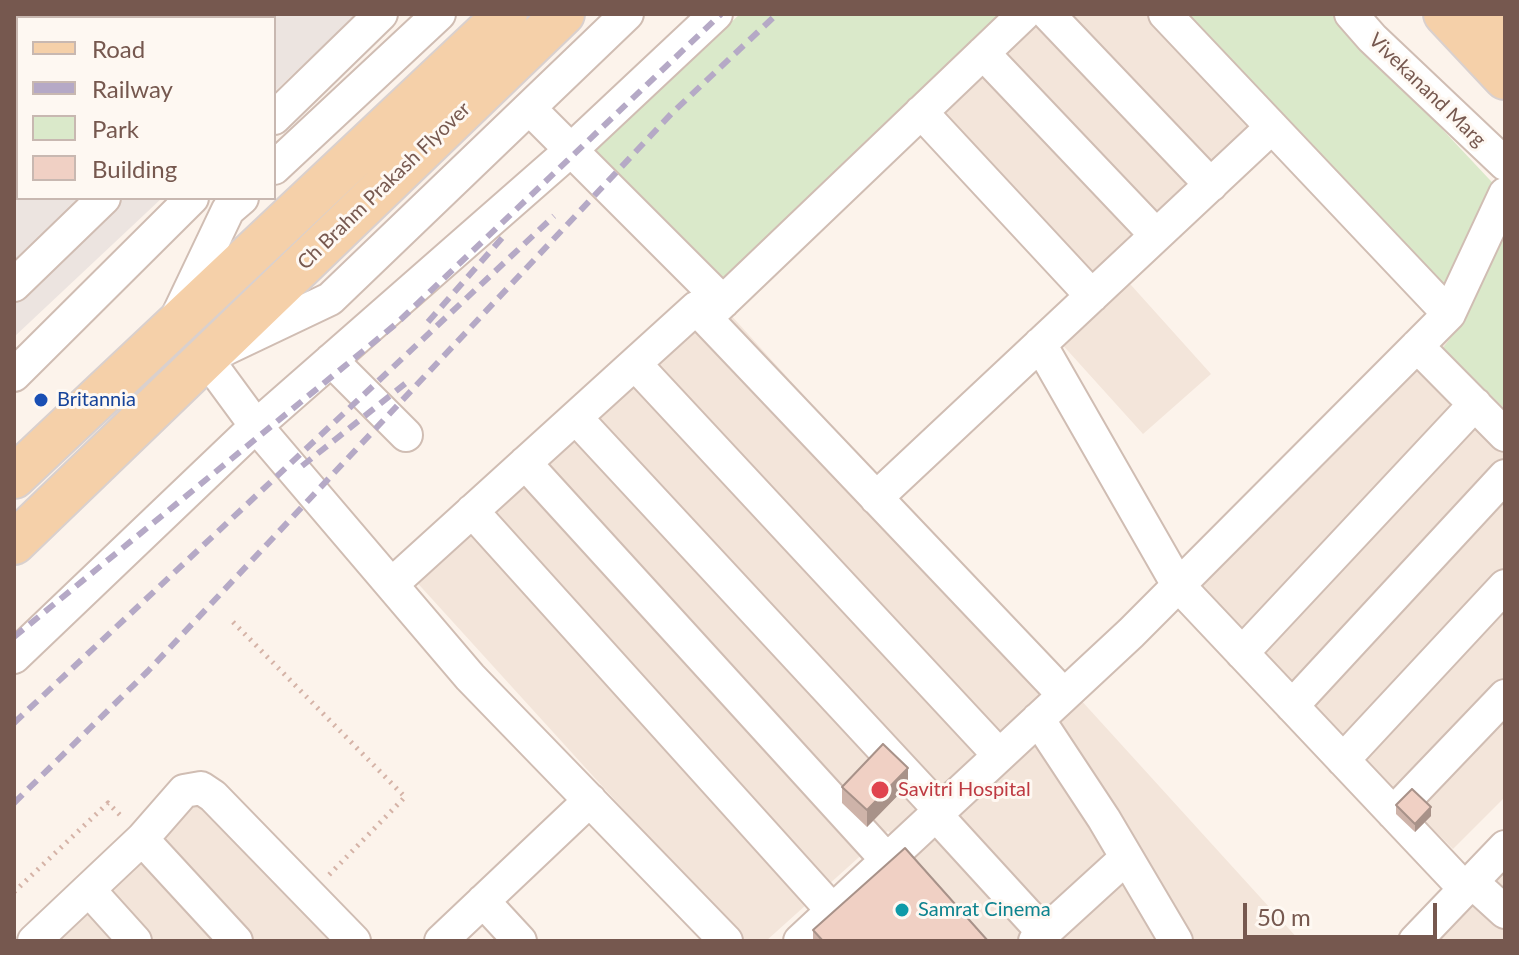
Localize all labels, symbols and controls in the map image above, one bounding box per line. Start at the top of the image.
legend [16,16,276,200]
street label: Vivekanand Marg [1364,28,1490,152]
text: Road [92,34,145,63]
text: Railway [92,74,173,103]
street label: Ch Brahm Prakash Flyover [293,97,475,275]
text: Park [92,114,139,143]
text: Building [92,154,177,183]
place label: Britannia [57,388,136,412]
marker: Britannia [32,391,50,409]
place label: Savitri Hospital [898,778,1031,802]
marker: Savitri Hospital [869,779,891,801]
scale bar [1247,887,1441,937]
place label: Samrat Cinema [918,898,1051,922]
marker: Samrat Cinema [893,901,911,919]
text: 50 m [1257,902,1311,931]

